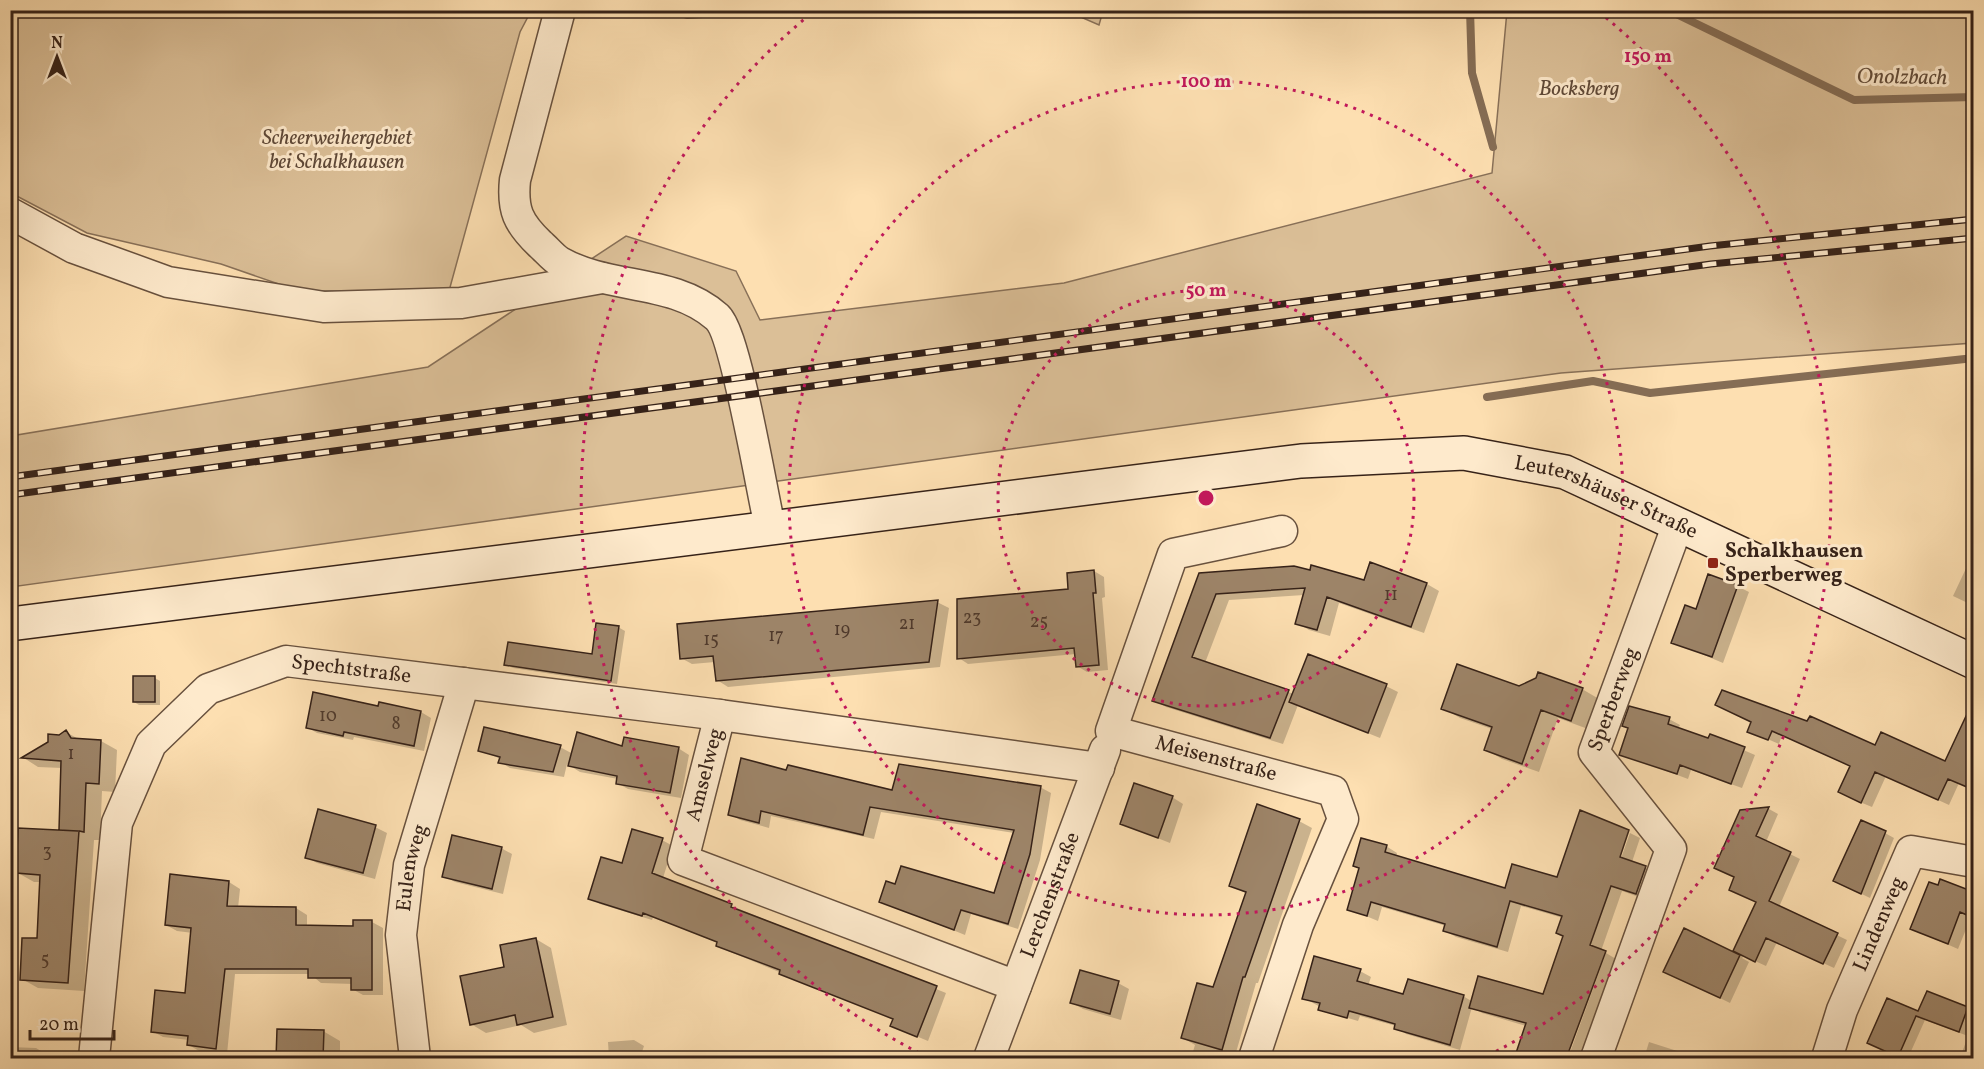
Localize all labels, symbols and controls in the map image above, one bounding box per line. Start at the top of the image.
north arrow [27,27,87,87]
text: N [51,33,63,55]
text: 150 m [1624,45,1672,70]
water label: Onolzbach [1856,62,1948,94]
text: 100 m [1181,70,1231,95]
park label: Bocksberg [1539,75,1619,104]
park label: Scheerweihergebiet bei Schalkhausen [262,124,413,177]
text: 50 m [1186,279,1226,304]
street label: Leutershäuser Straße [1512,448,1703,546]
centre of rings [1196,488,1216,508]
place label: Schalkhausen Sperberweg [1725,537,1864,590]
marker: Schalkhausen Sperberweg [1706,556,1720,570]
house number: 11 [1384,583,1398,608]
house number: 23 [963,606,981,631]
house number: 25 [1030,610,1048,635]
house number: 21 [899,612,915,637]
house number: 19 [834,618,850,643]
house number: 17 [768,624,784,649]
house number: 15 [703,628,719,653]
street label: Sperberweg [1581,643,1646,756]
street label: Spechtstraße [290,647,413,691]
house number: 10 [319,704,337,729]
house number: 8 [391,712,401,737]
street label: Amselweg [679,725,731,825]
street label: Meisenstraße [1152,729,1280,789]
house number: 1 [68,742,74,767]
street label: Eulenweg [389,820,435,913]
street label: Lerchenstraße [1013,828,1087,962]
house number: 3 [42,840,52,865]
street label: Lindenweg [1846,872,1913,976]
house number: 5 [41,948,49,973]
scale bar [30,1003,114,1041]
text: 20 m [39,1013,79,1038]

